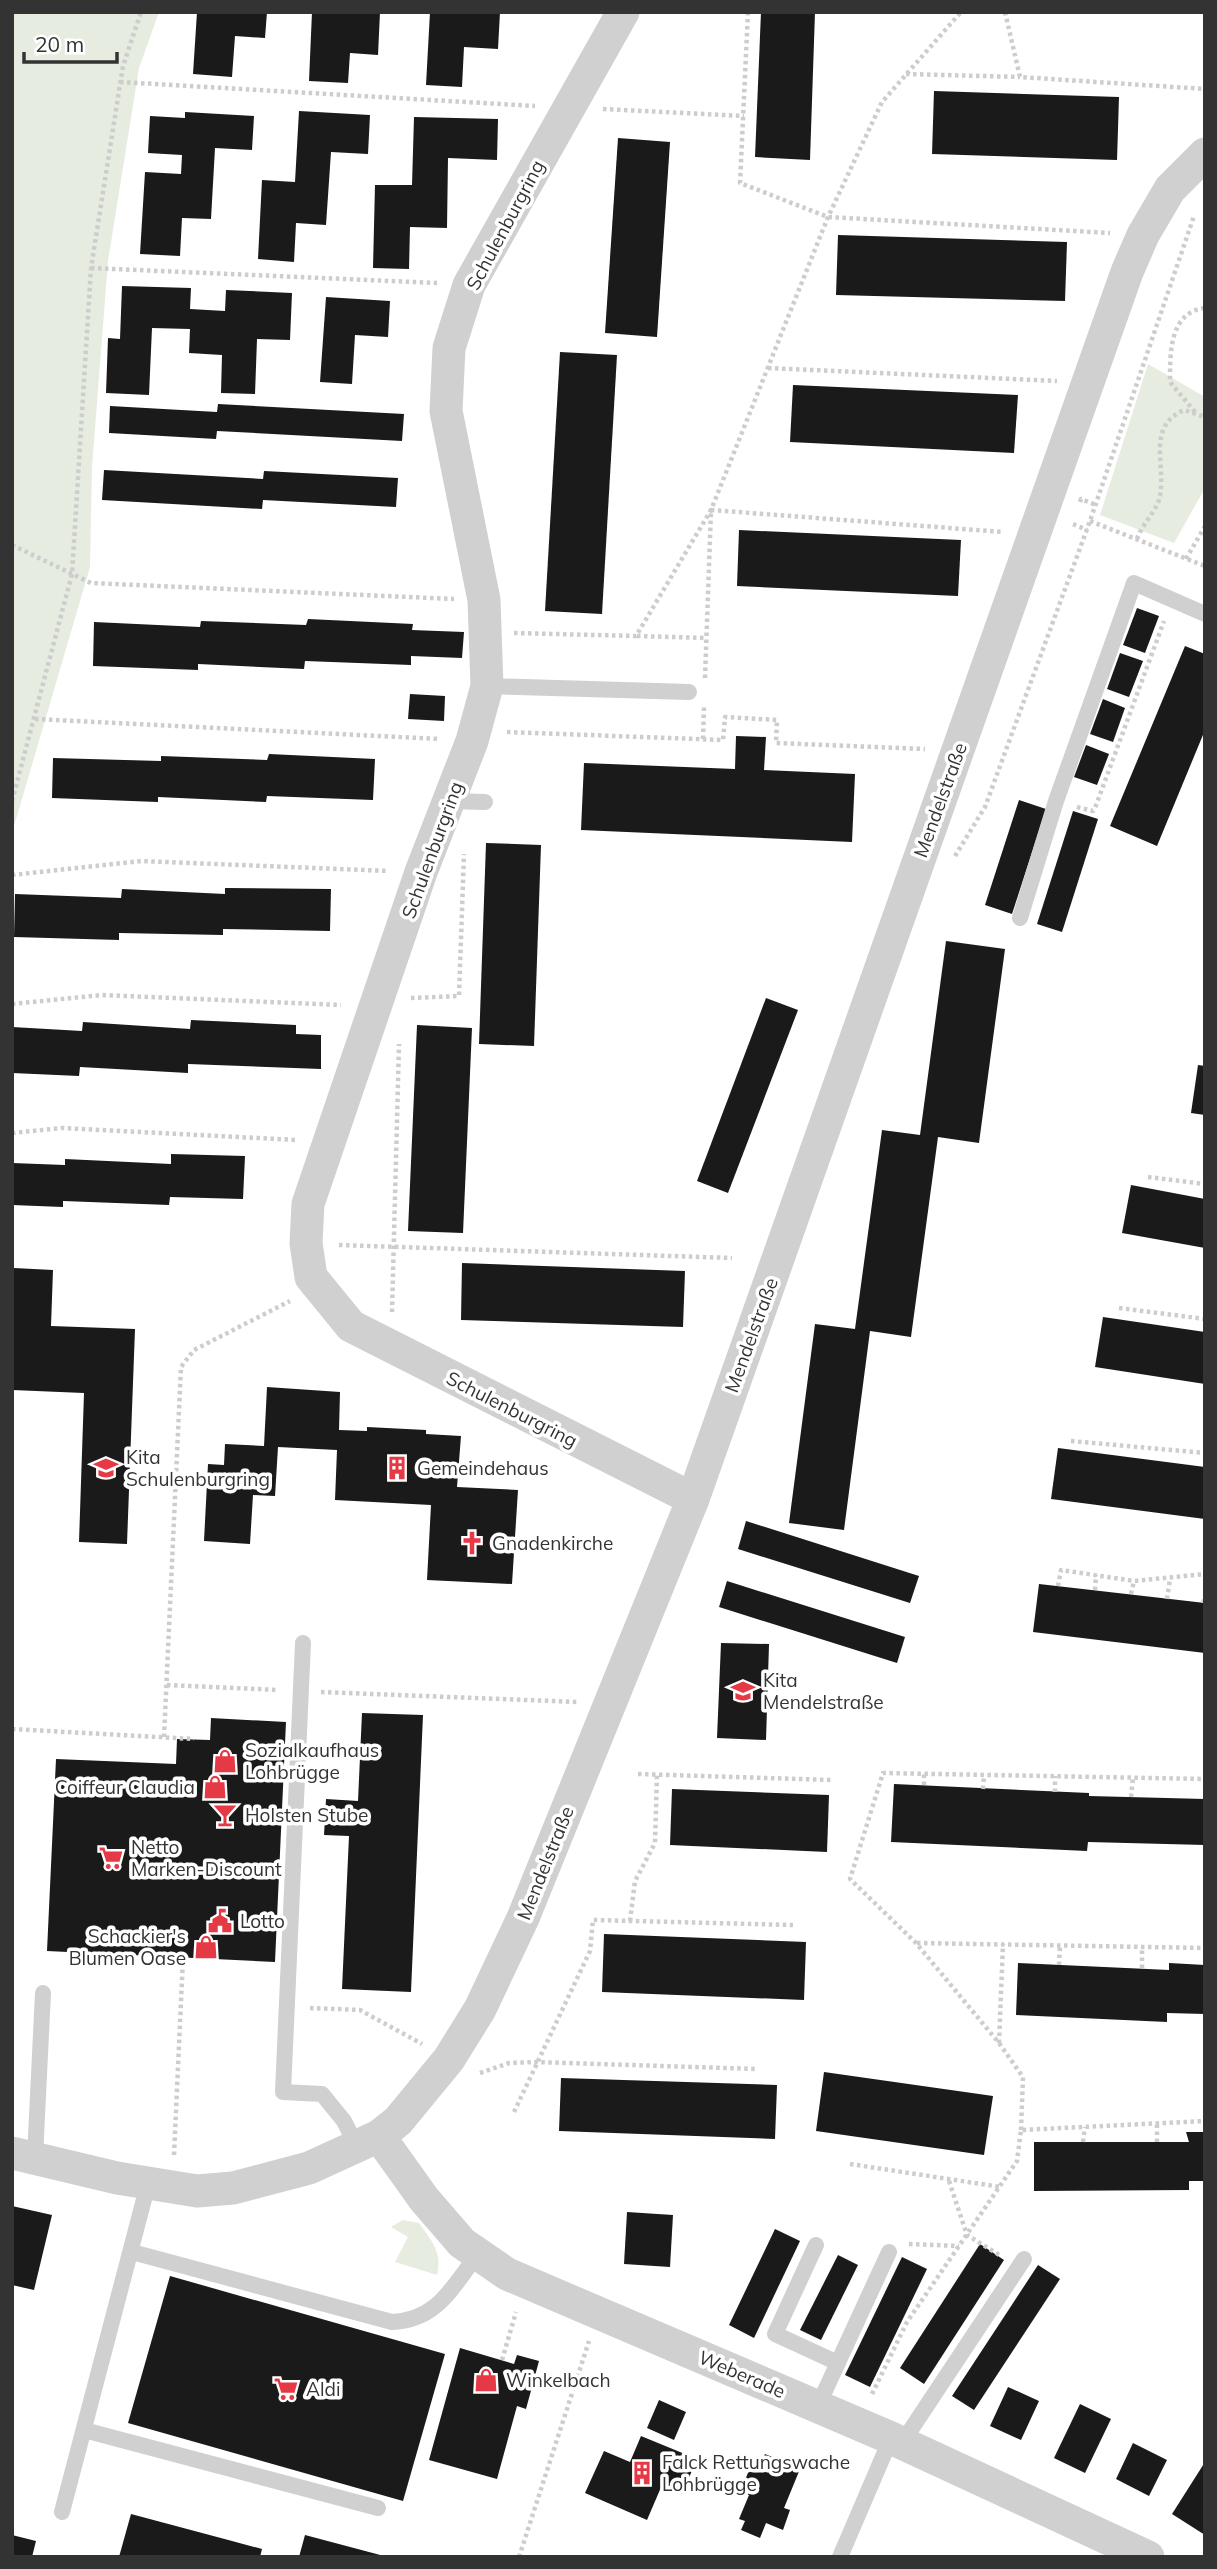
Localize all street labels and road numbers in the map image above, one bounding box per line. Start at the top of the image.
street label: Schulenburgring [461,156,549,294]
street label: Mendelstraße [908,739,972,861]
street label: Schulenburgring [396,778,468,922]
street label: Mendelstraße [719,1274,783,1396]
street label: Schulenburgring [442,1366,582,1452]
street label: Mendelstraße [511,1803,579,1923]
street label: Weberade [695,2345,789,2403]

